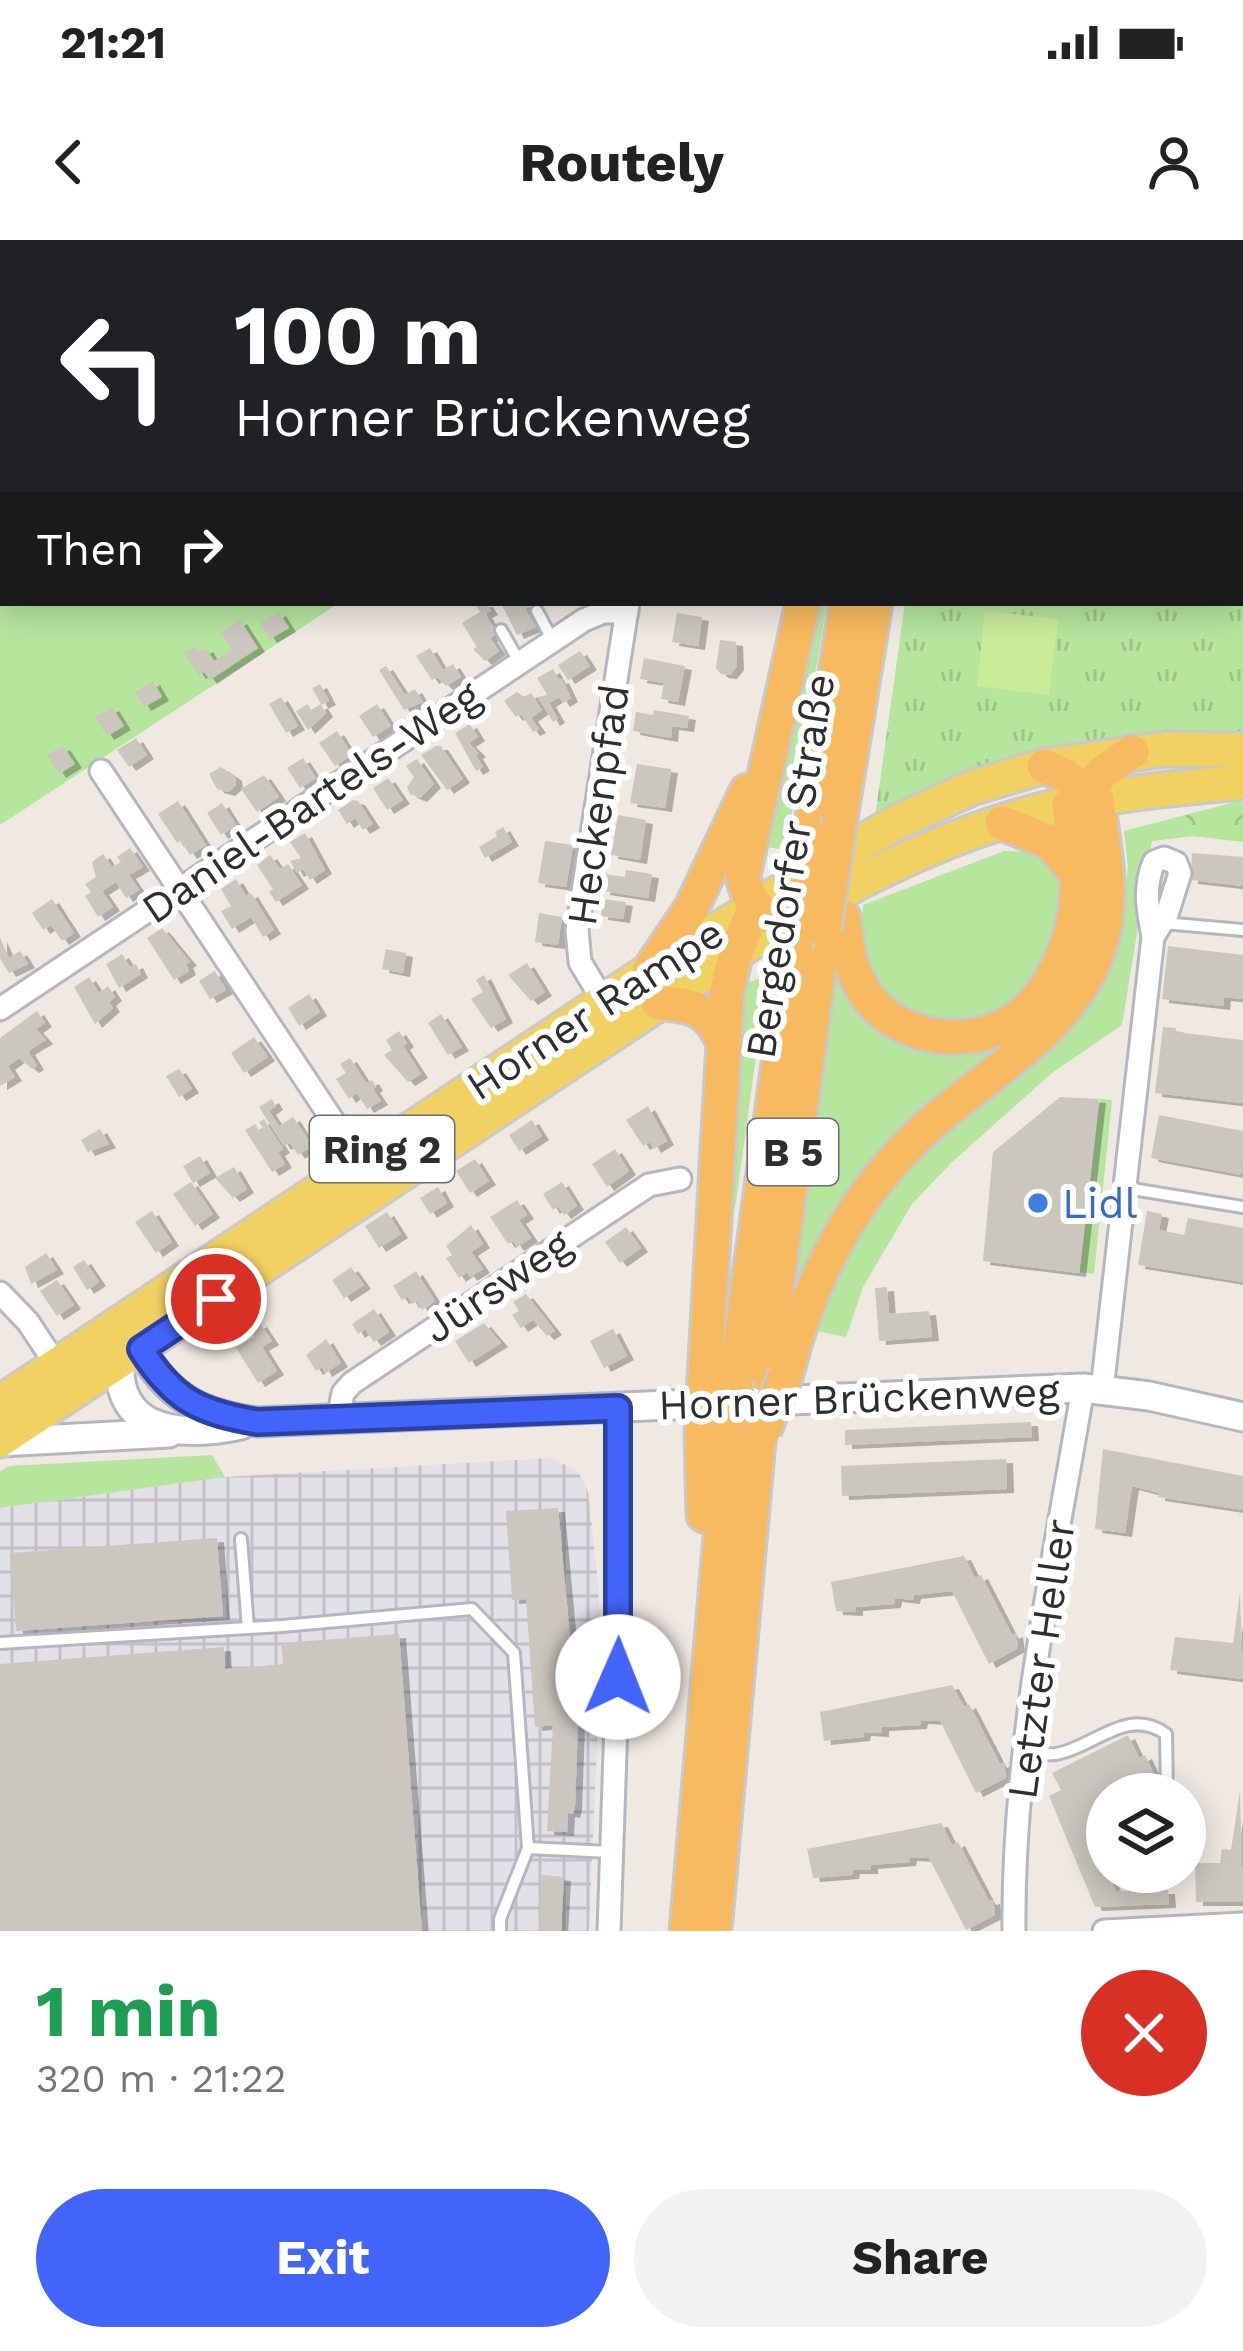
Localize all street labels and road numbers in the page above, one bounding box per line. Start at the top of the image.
street label: Daniel-Bartels-Weg [133,670,490,933]
street label: Bergedorfer Straße [735,670,845,1062]
street label: Heckenpfad [557,681,639,929]
street label: Horner Rampe [458,908,732,1110]
road number: Ring 2 [310,1116,454,1182]
road number: B 5 [748,1119,838,1185]
street label: Jürsweg [414,1219,581,1353]
street label: Horner Brückenweg [658,1366,1061,1429]
street label: Letzter Heller [997,1516,1085,1802]

